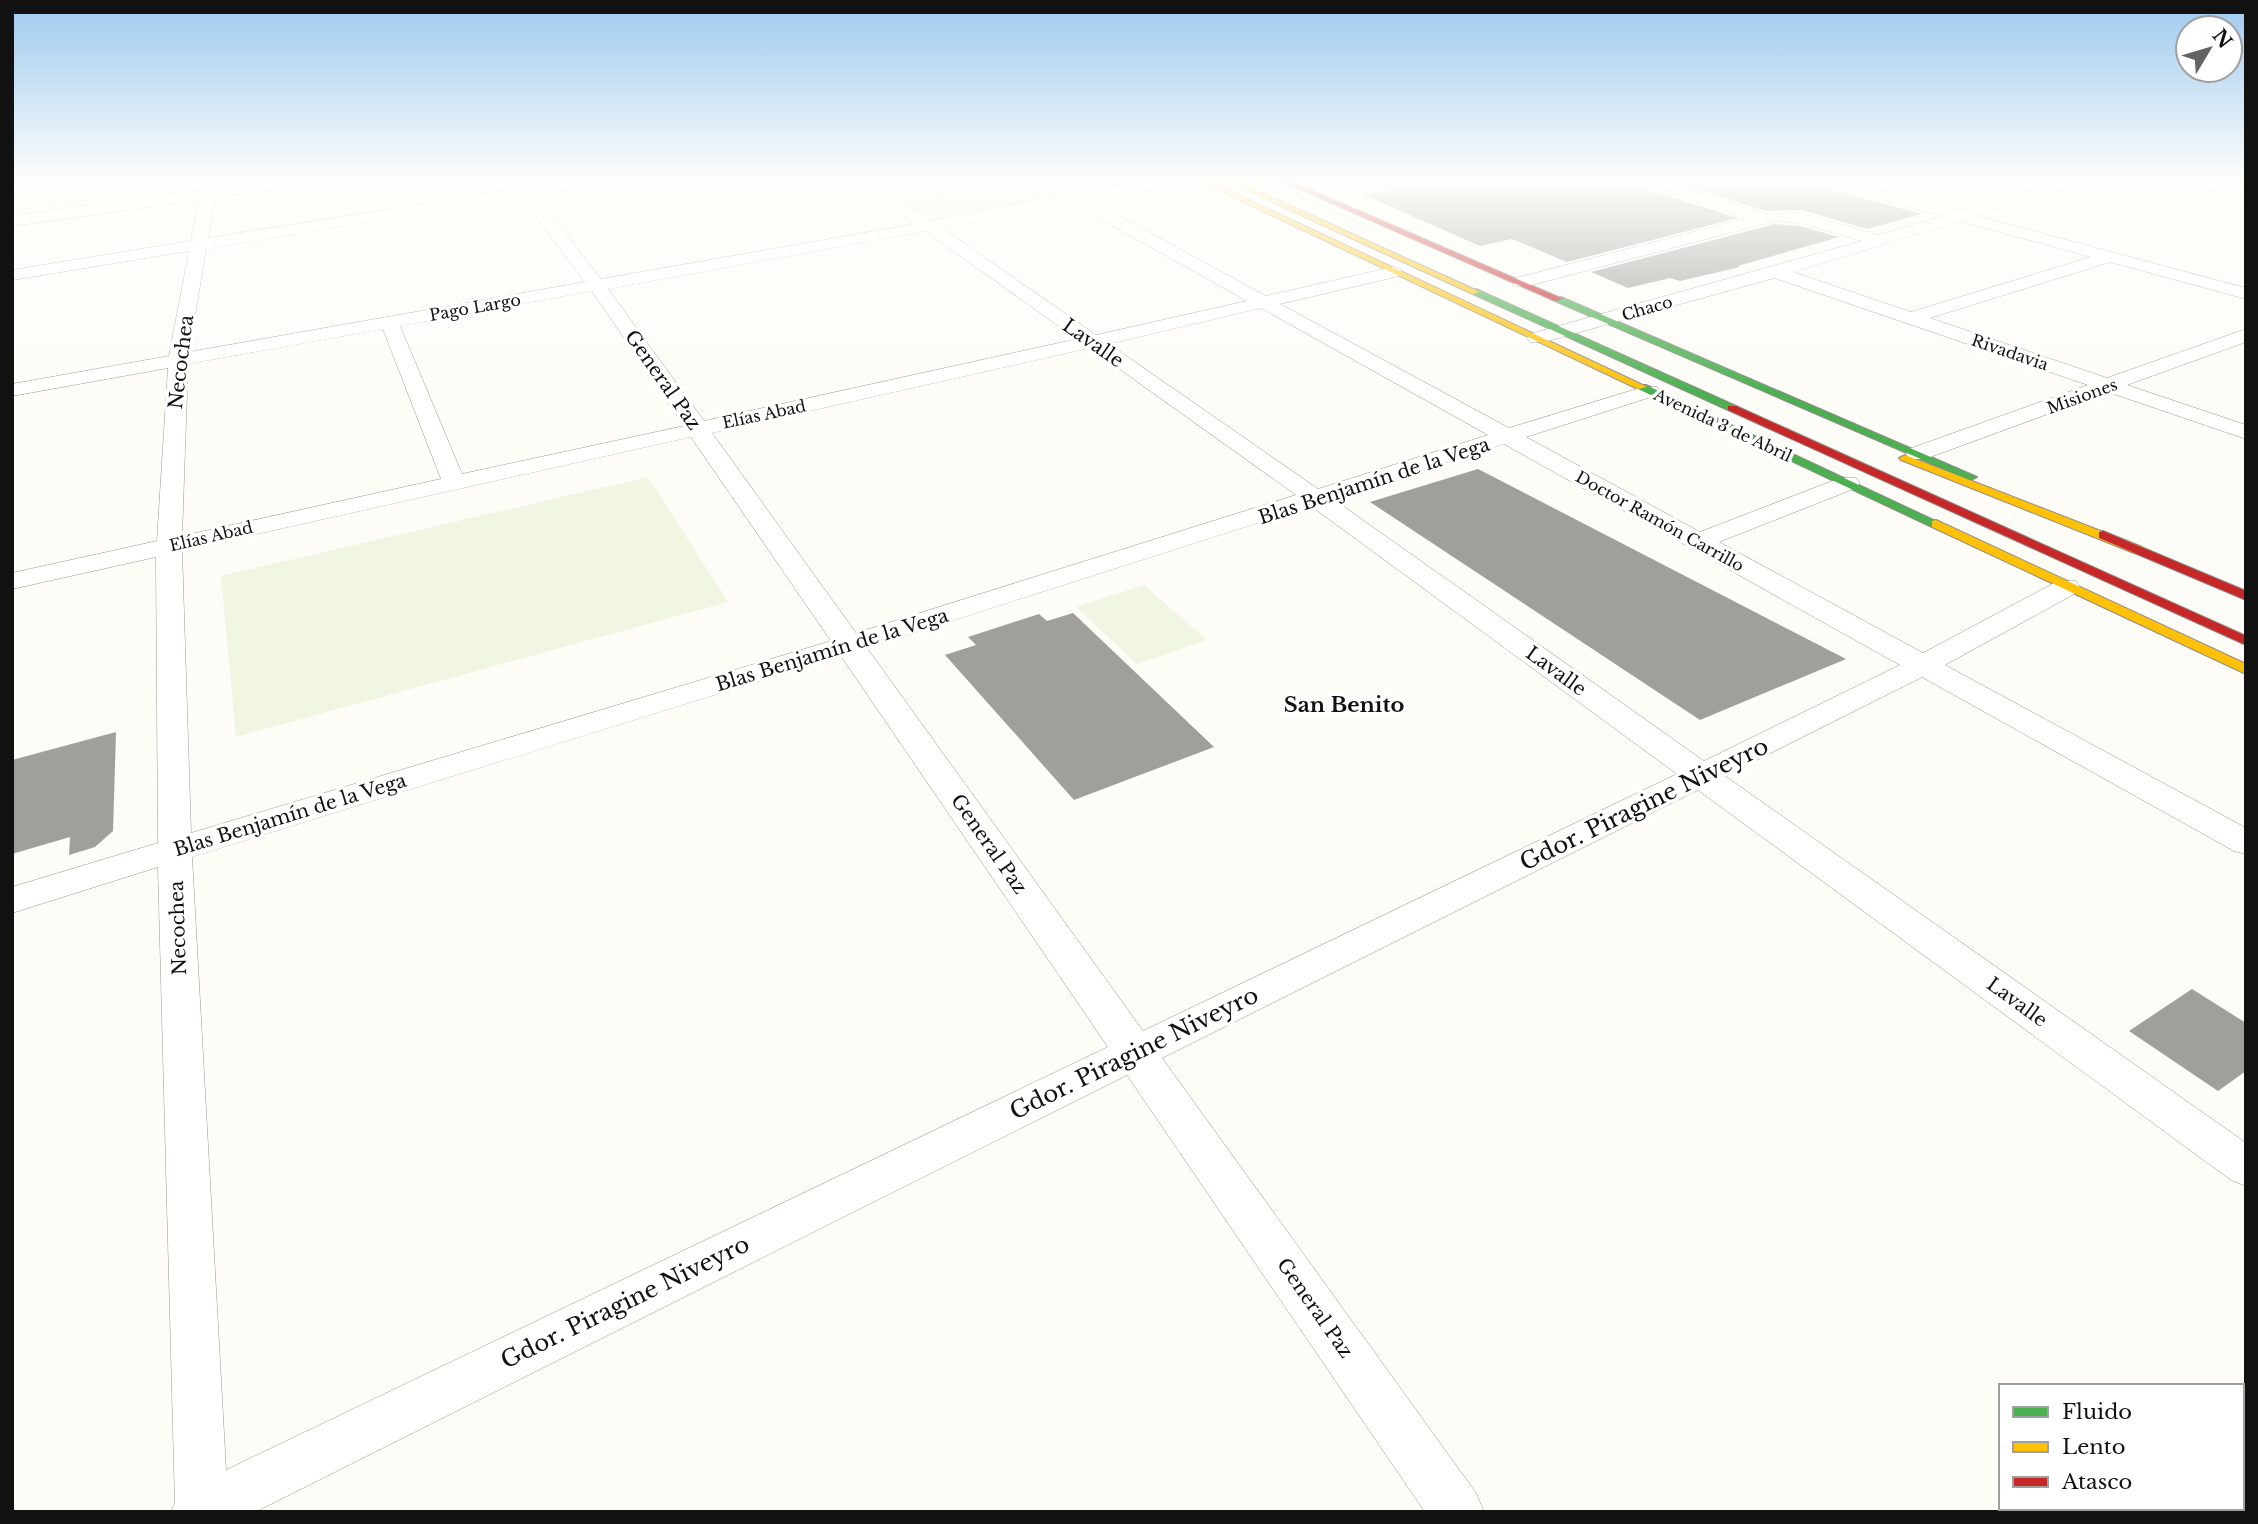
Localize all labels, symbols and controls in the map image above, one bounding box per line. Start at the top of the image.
north arrow [2174,14,2244,84]
text: N [2207,25,2237,53]
street label: Pago Largo [428,289,522,325]
street label: Chaco [1619,291,1675,325]
street label: Necochea [164,313,198,410]
street label: Lavalle [1058,314,1128,372]
street label: General Paz [620,326,706,434]
street label: Rivadavia [1969,330,2051,375]
street label: Misiones [2044,374,2120,418]
street label: Avenida 3 de Abril [1650,384,1795,466]
street label: Elías Abad [720,395,808,433]
street label: Blas Benjamín de la Vega [1255,433,1493,529]
street label: Doctor Ramón Carrillo [1572,466,1748,576]
street label: Elías Abad [167,517,255,555]
street label: Blas Benjamín de la Vega [713,603,952,696]
street label: Lavalle [1521,641,1591,701]
district label: San Benito [1284,692,1404,718]
street label: Gdor. Piragine Niveyro [1515,732,1773,876]
street label: Blas Benjamín de la Vega [171,768,410,861]
street label: General Paz [946,790,1032,898]
street label: Necochea [165,880,191,976]
street label: Lavalle [1982,972,2052,1032]
street label: Gdor. Piragine Niveyro [1005,981,1263,1125]
street label: Gdor. Piragine Niveyro [496,1230,754,1374]
street label: General Paz [1272,1254,1358,1362]
legend [1999,1384,2244,1510]
text: Fluido [2062,1399,2132,1425]
text: Lento [2062,1434,2125,1460]
text: Atasco [2061,1469,2132,1495]

